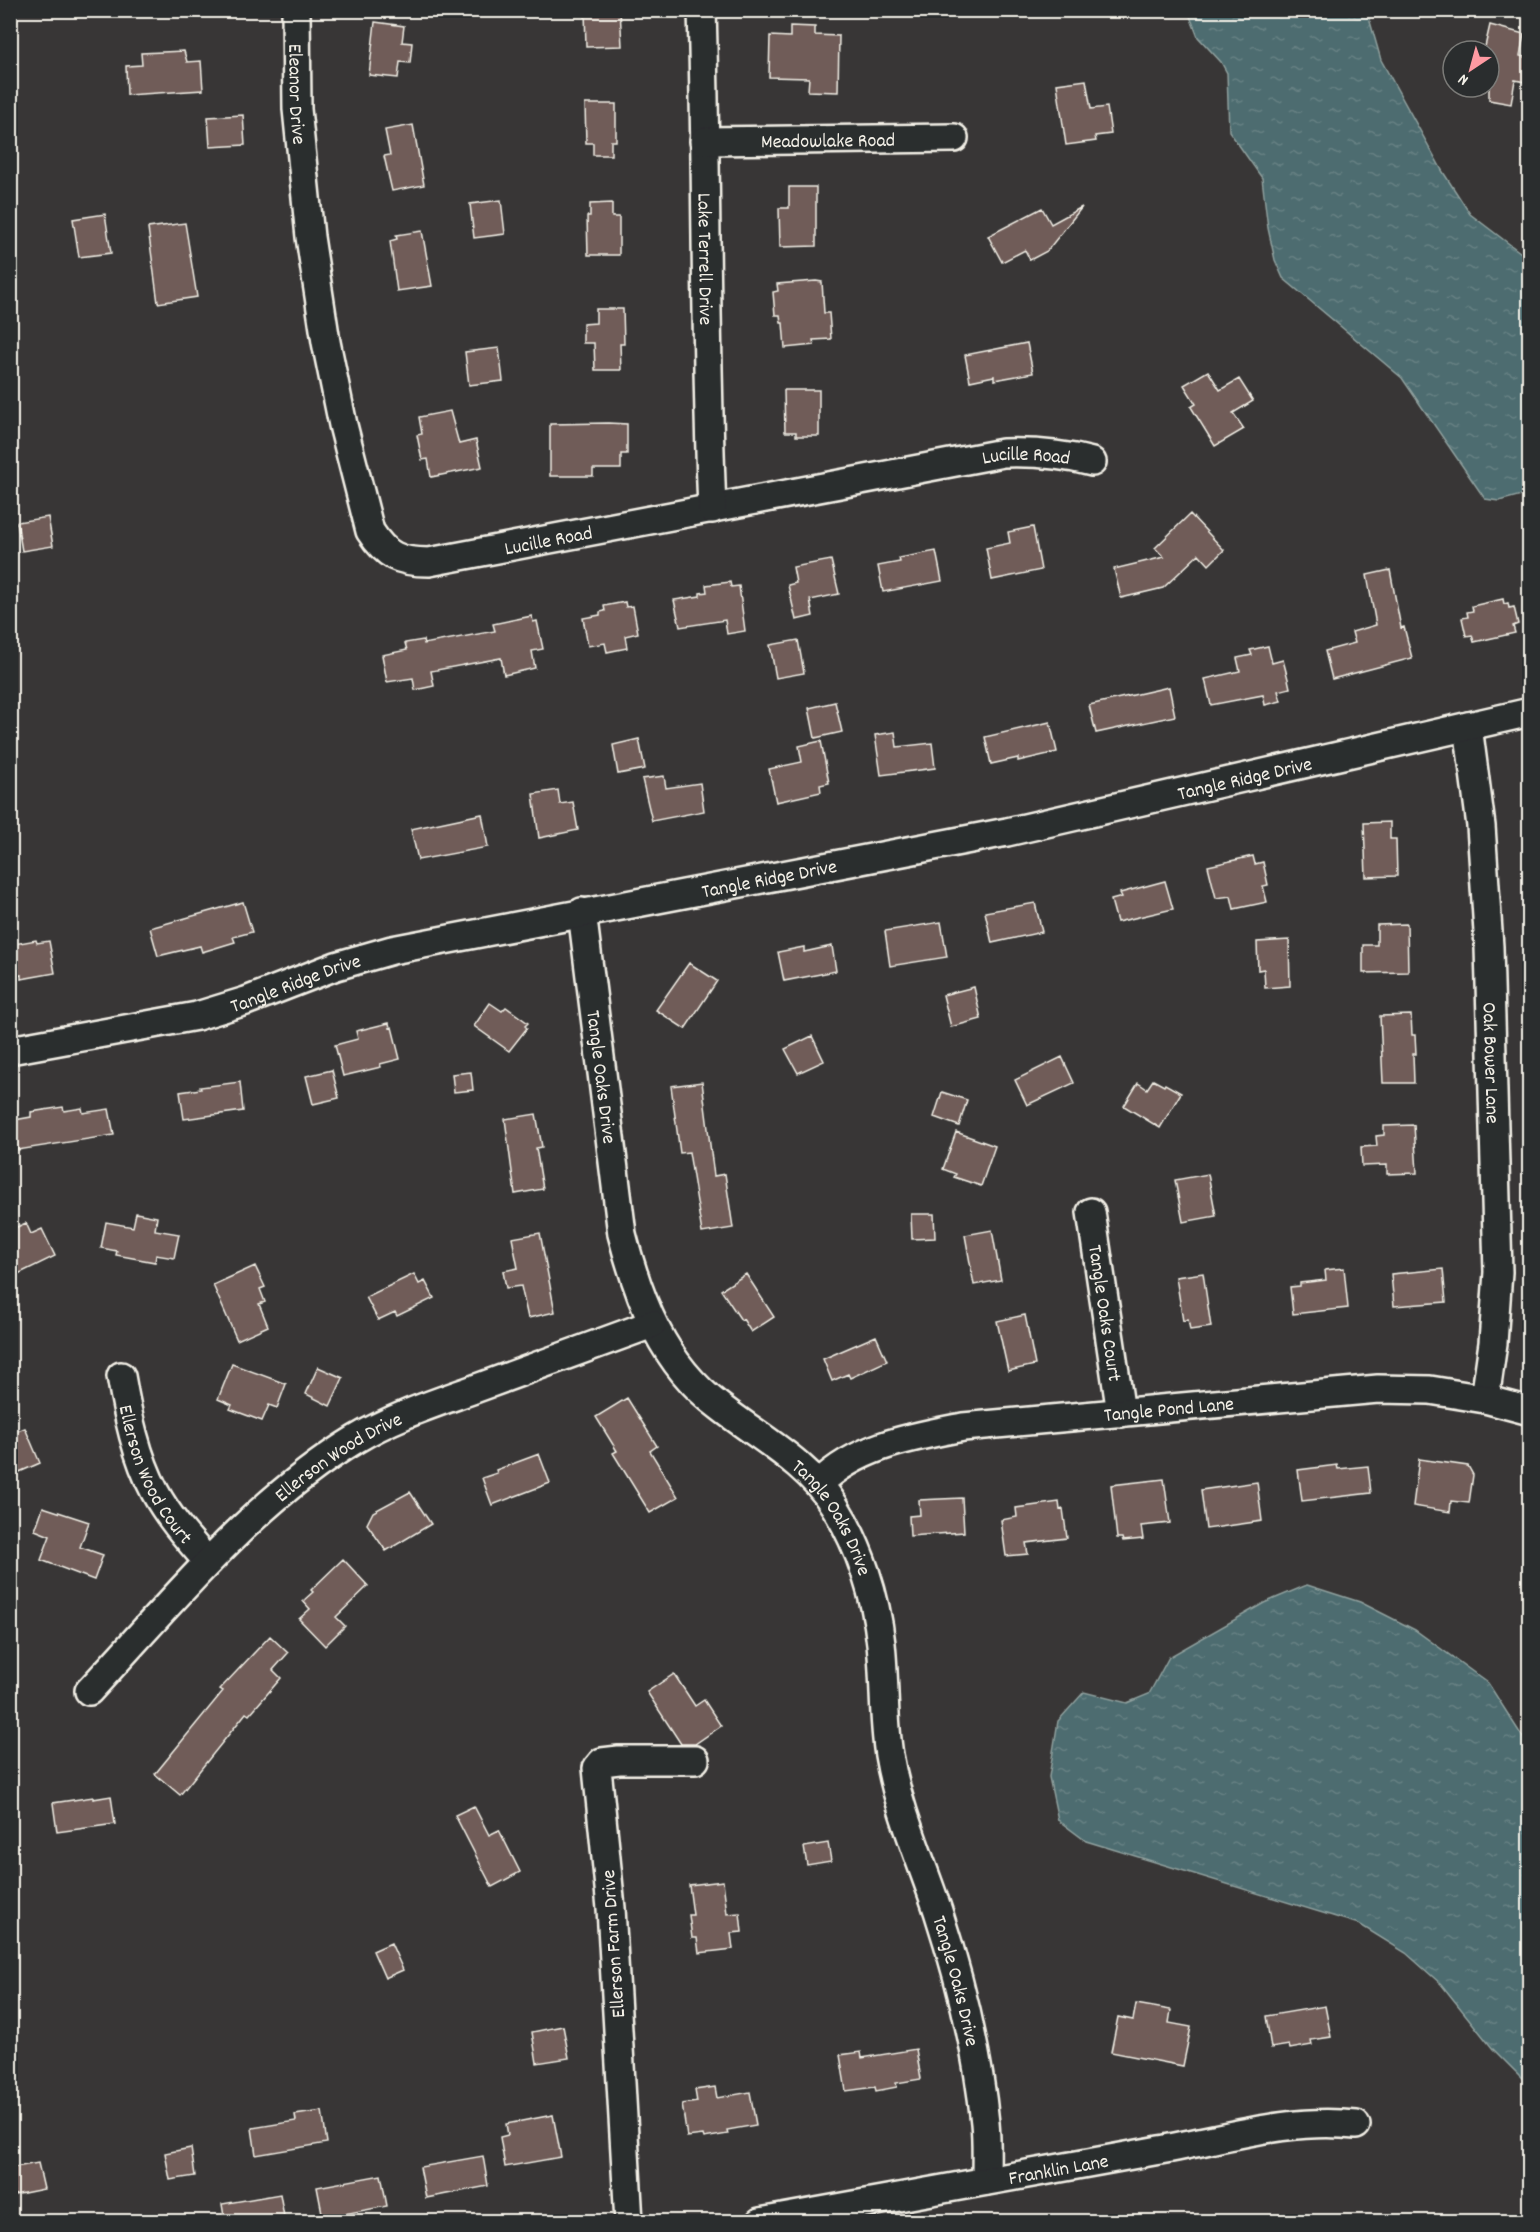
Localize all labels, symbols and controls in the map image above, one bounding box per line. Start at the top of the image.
north arrow [1441,39,1501,99]
street label: Eleanor Drive [279,43,312,146]
text: N [1454,67,1474,91]
street label: Meadowlake Road [761,128,895,157]
street label: Lake Terrell Drive [688,193,718,326]
street label: Lucille Road [980,442,1072,474]
street label: Lucille Road [502,520,595,564]
street label: Tangle Ridge Drive [1175,751,1315,809]
street label: Tangle Ridge Drive [700,854,840,907]
street label: Tangle Ridge Drive [228,949,365,1022]
street label: Oak Bower Lane [1474,1002,1505,1124]
street label: Tangle Oaks Drive [577,1009,622,1146]
street label: Tangle Oaks Court [1079,1243,1127,1384]
street label: Tangle Pond Lane [1103,1391,1236,1431]
street label: Ellerson Wood Court [110,1402,198,1551]
street label: Ellerson Wood Drive [270,1407,407,1510]
street label: Tangle Oaks Drive [784,1454,877,1580]
street label: Ellerson Farm Drive [596,1869,634,2019]
street label: Tangle Oaks Drive [923,1913,984,2049]
street label: Franklin Lane [1007,2149,1111,2194]

